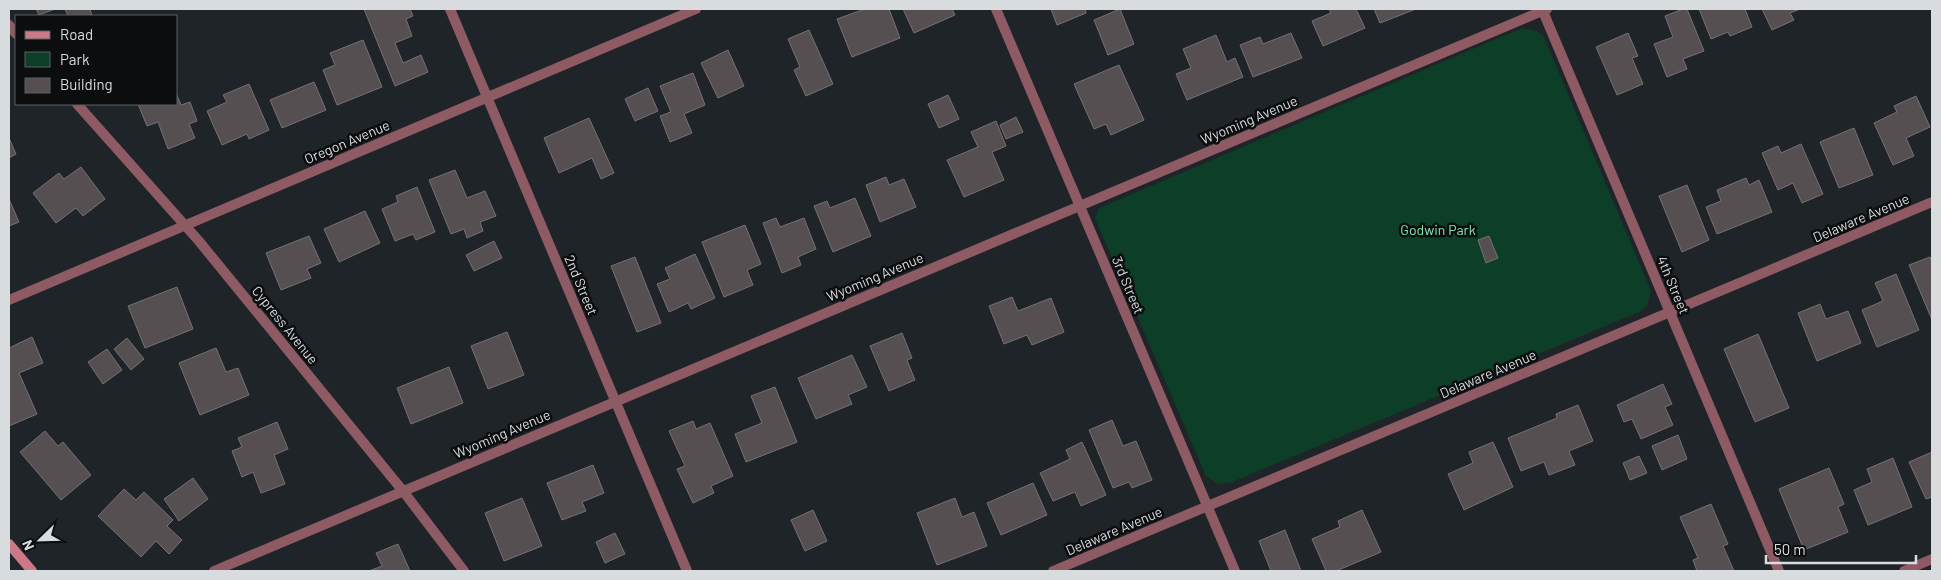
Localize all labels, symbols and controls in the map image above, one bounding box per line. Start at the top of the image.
legend [15,15,178,105]
text: Road [60,25,93,43]
text: Park [60,50,90,68]
text: Building [60,75,113,93]
street label: Wyoming Avenue [1198,91,1300,148]
street label: Oregon Avenue [302,116,392,167]
street label: Delaware Avenue [1810,190,1912,246]
park label: Godwin Park [1400,221,1476,238]
street label: Wyoming Avenue [824,248,926,305]
street label: 2nd Street [561,252,602,317]
street label: 3rd Street [1109,253,1148,316]
street label: 4th Street [1654,253,1693,316]
street label: Cypress Avenue [249,282,322,367]
street label: Delaware Avenue [1437,346,1539,402]
street label: Wyoming Avenue [451,405,553,462]
street label: Delaware Avenue [1063,503,1165,559]
north arrow [15,515,65,565]
scale bar [1766,532,1916,564]
text: N [18,538,37,553]
text: 50 m [1774,540,1806,558]

